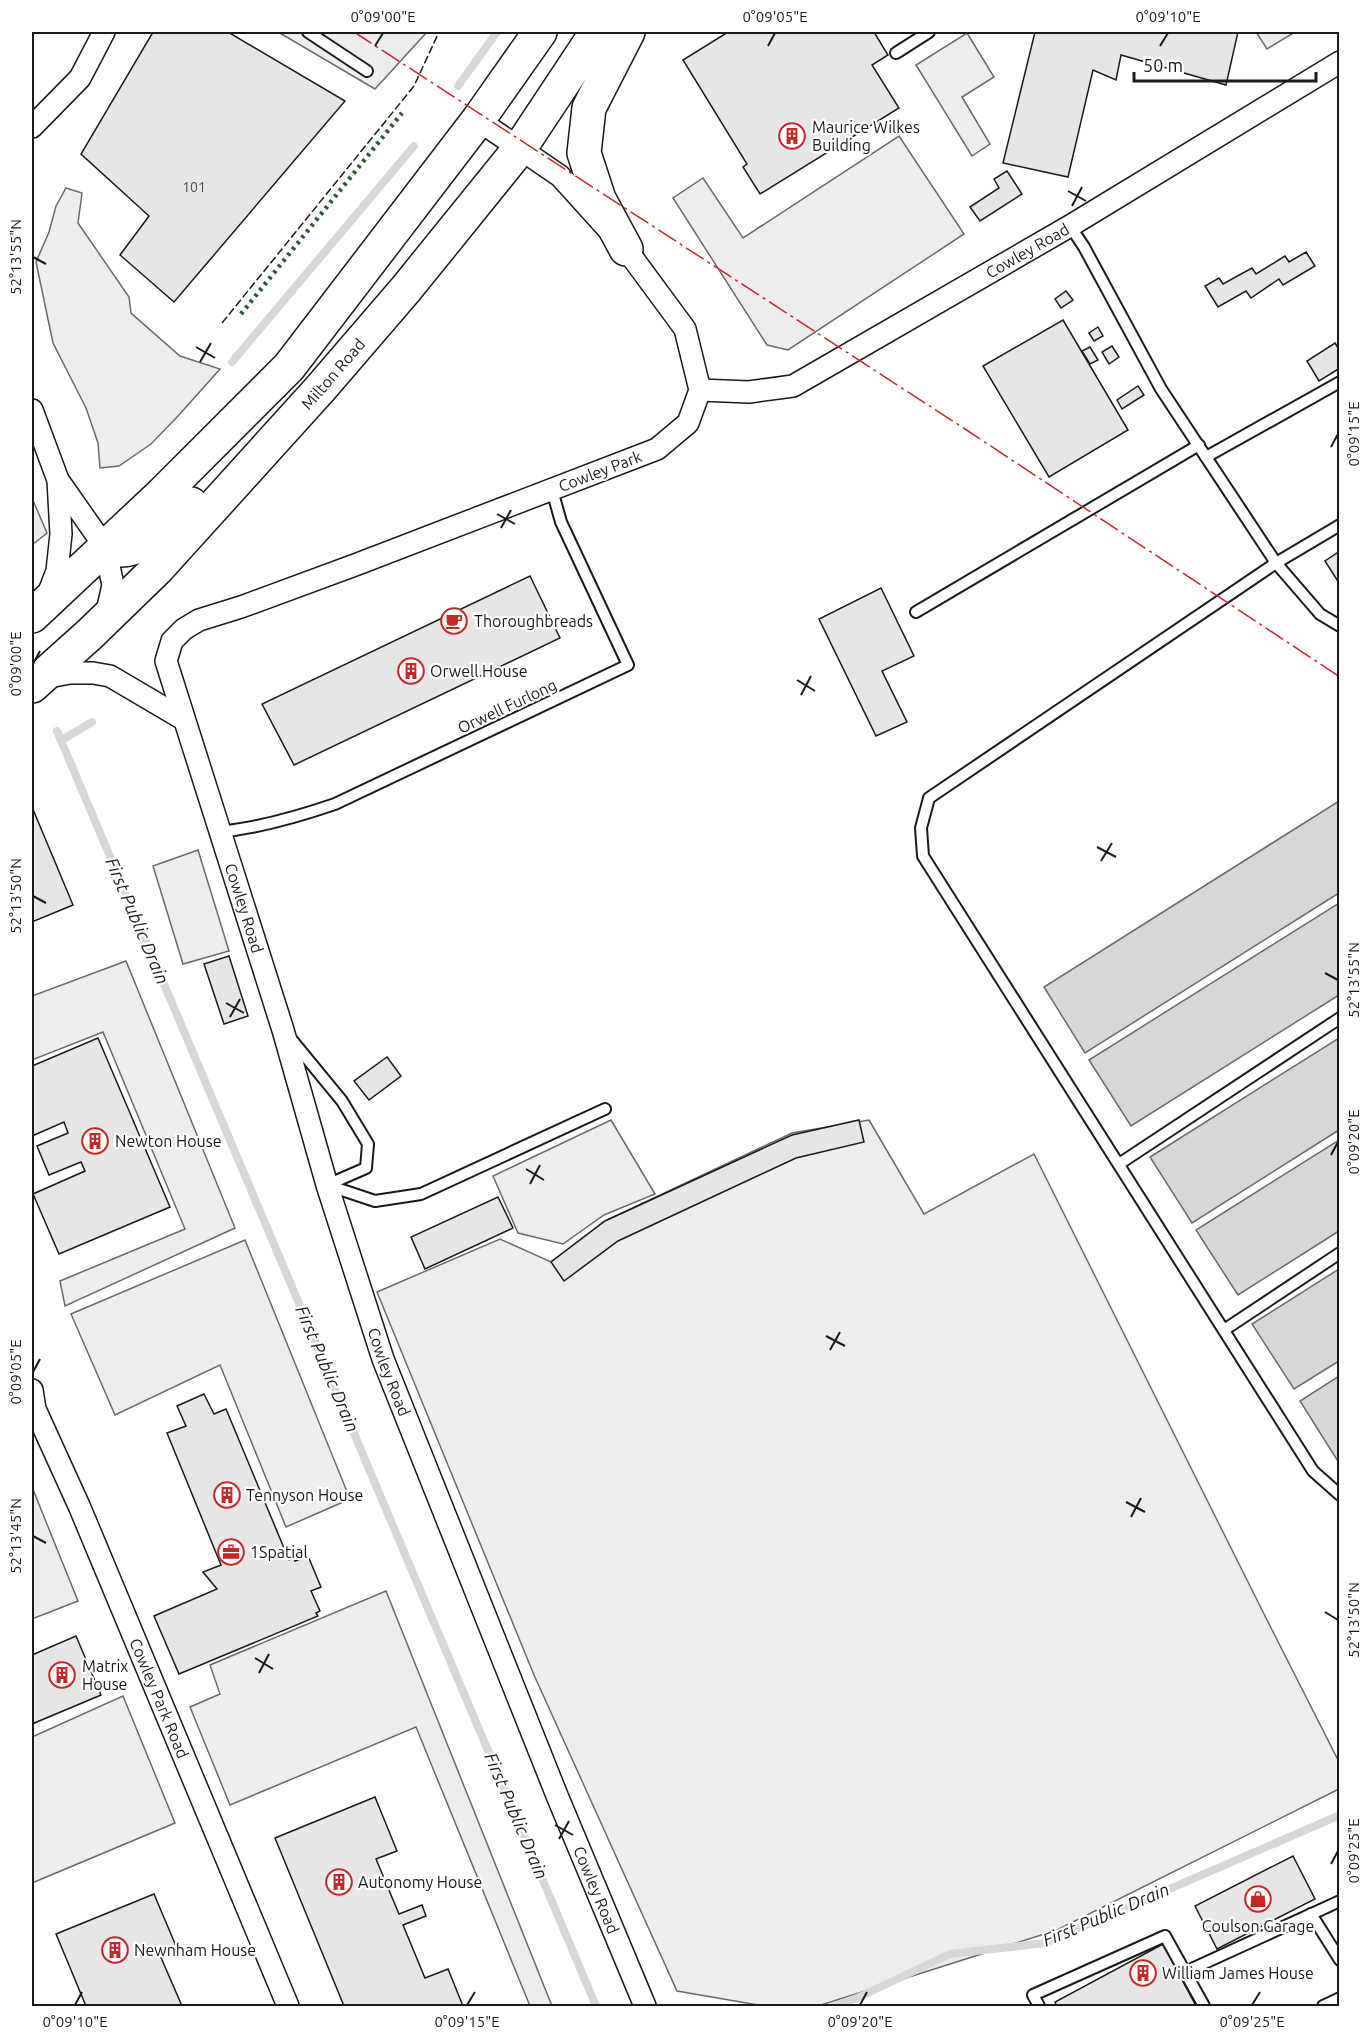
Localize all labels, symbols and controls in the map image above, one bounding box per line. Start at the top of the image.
text: 0°09'00"E [350,8,416,25]
text: 0°09'05"E [742,8,808,25]
text: 0°09'10"E [1135,8,1201,25]
scale bar [1134,45,1316,83]
text: 50 m [1143,55,1183,75]
place label: Maurice Wilkes Building [812,118,920,154]
building icon: Maurice Wilkes Building [777,121,807,151]
house number: 101 [182,179,206,195]
text: 52°13'55"N [7,219,24,295]
street label: Cowley Road [983,220,1072,282]
street label: Milton Road [297,335,368,413]
text: 0°09'15"E [1345,401,1362,467]
street label: Cowley Park [556,447,644,495]
cafe icon: Thoroughbreads [439,606,469,636]
place label: Thoroughbreads [474,612,593,630]
text: 0°09'00"E [7,631,24,697]
building icon: Orwell House [396,656,426,686]
place label: Orwell House [430,662,528,680]
street label: Orwell Furlong [455,675,559,737]
water label: First Public Drain [102,854,174,987]
text: 52°13'50"N [7,858,24,934]
street label: Cowley Road [222,861,267,955]
text: 52°13'55"N [1345,942,1362,1018]
text: 0°09'20"E [1345,1109,1362,1175]
building icon: Newton House [80,1126,110,1156]
place label: Newton House [115,1132,222,1150]
water label: First Public Drain [292,1302,364,1435]
street label: Cowley Road [365,1325,414,1419]
text: 0°09'05"E [7,1339,24,1405]
building icon: Tennyson House [212,1480,242,1510]
place label: Tennyson House [246,1486,363,1504]
text: 52°13'45"N [7,1498,24,1574]
office icon: 1Spatial [216,1537,246,1567]
place label: 1Spatial [250,1543,308,1561]
text: 52°13'50"N [1345,1582,1362,1658]
street label: Cowley Park Road [126,1635,192,1761]
place label: Matrix House [82,1657,128,1693]
building icon: Matrix House [47,1660,77,1690]
water label: First Public Drain [481,1749,553,1882]
text: 0°09'25"E [1345,1818,1362,1884]
street label: Cowley Road [570,1844,623,1936]
building icon: Autonomy House [324,1867,354,1897]
place label: Autonomy House [358,1873,482,1891]
water label: First Public Drain [1039,1878,1172,1950]
shop icon: Coulson Garage [1243,1884,1273,1914]
place label: Coulson Garage [1202,1917,1314,1935]
building icon: Newnham House [100,1935,130,1965]
place label: Newnham House [134,1941,256,1959]
building icon: William James House [1128,1958,1158,1988]
place label: William James House [1162,1964,1314,1982]
text: 0°09'10"E [42,2013,108,2030]
text: 0°09'15"E [434,2013,500,2030]
text: 0°09'20"E [827,2013,893,2030]
text: 0°09'25"E [1219,2013,1285,2030]

